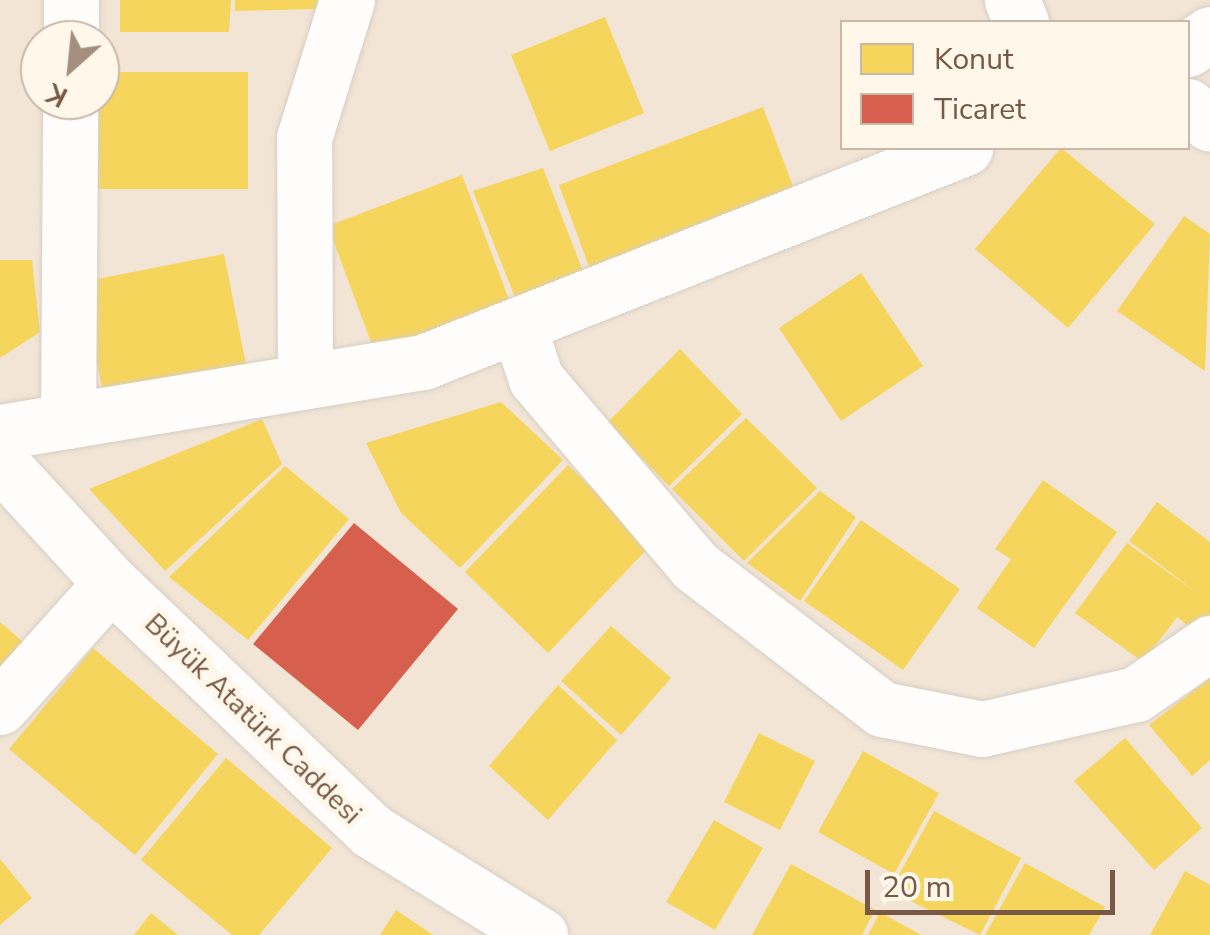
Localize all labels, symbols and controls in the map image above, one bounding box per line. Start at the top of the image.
north arrow [20,20,120,120]
legend [840,20,1190,150]
text: Konut [934,39,1013,80]
text: K [40,74,74,116]
text: Ticaret [934,89,1026,130]
street label: Büyük Atatürk Caddesi [138,607,368,831]
scale bar [870,850,1120,912]
text: 20 m [882,867,951,908]

